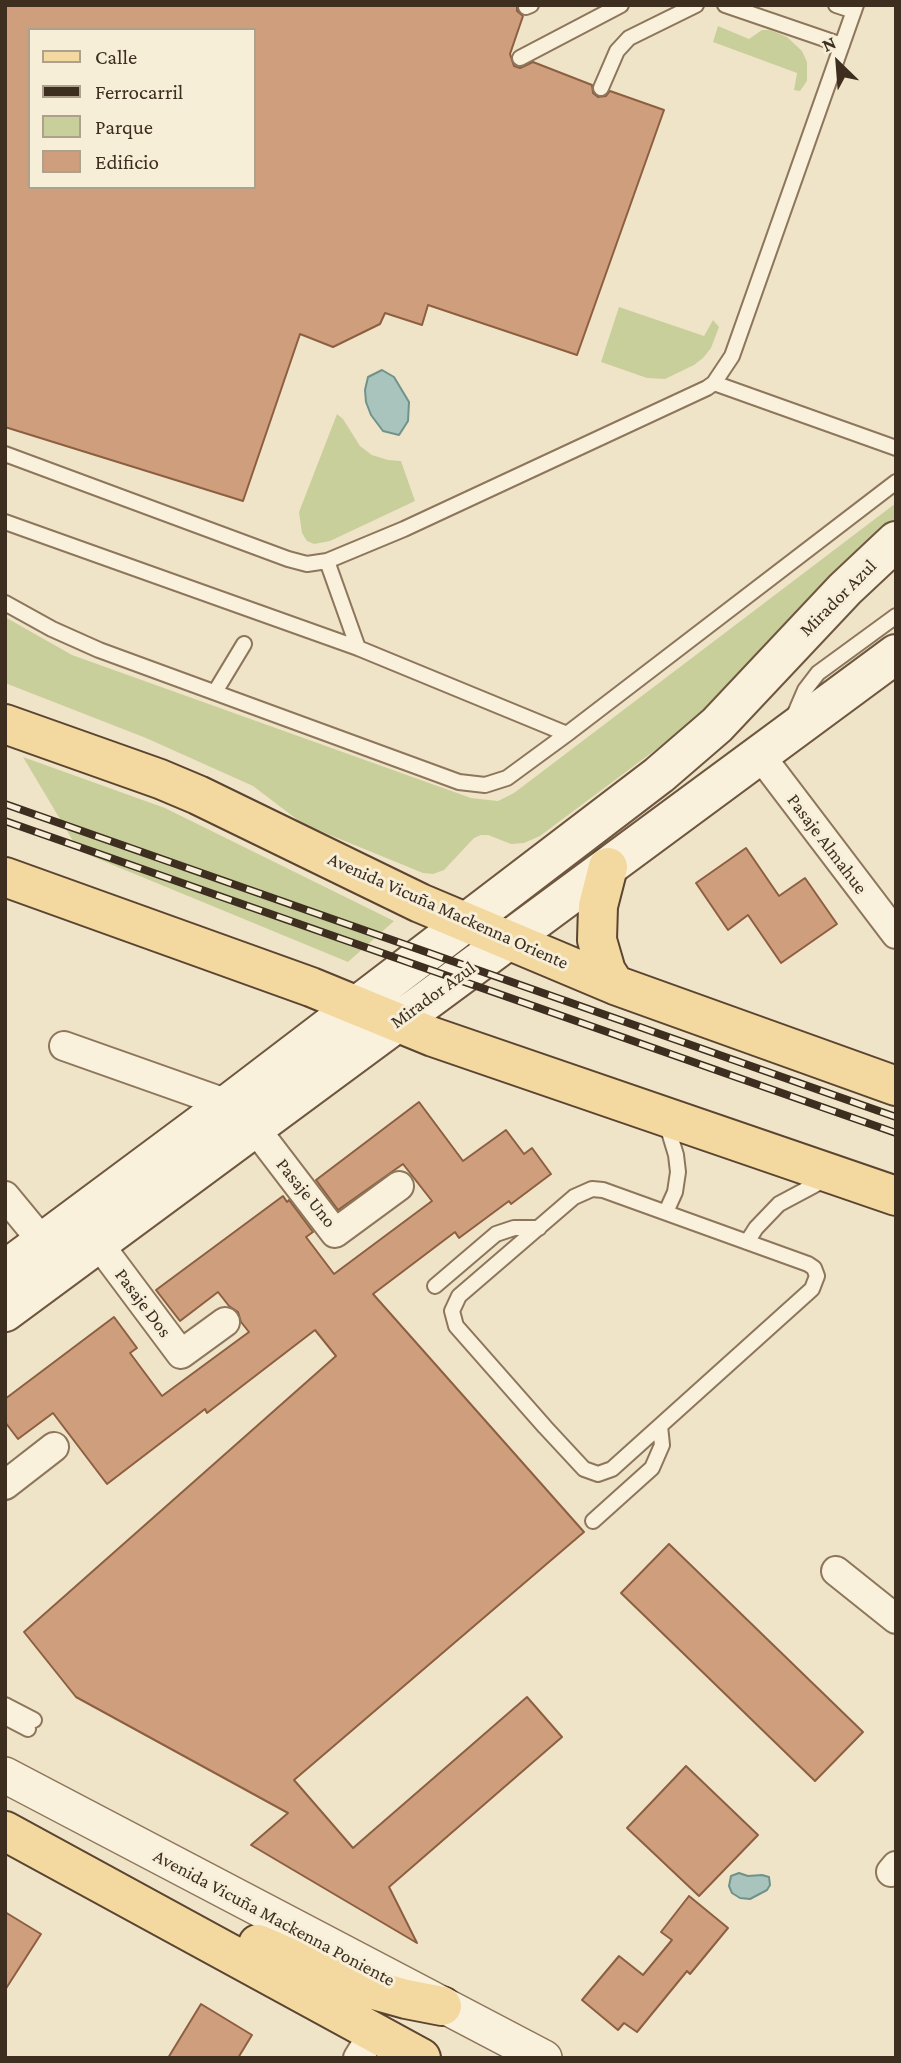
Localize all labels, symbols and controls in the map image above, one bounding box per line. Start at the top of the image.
legend [28,28,256,189]
north arrow [803,28,873,98]
text: N [819,31,839,56]
text: Calle [95,45,137,69]
text: Ferrocarril [95,80,183,104]
text: Parque [95,115,153,139]
text: Edificio [95,150,159,174]
street label: Mirador Azul [795,555,881,641]
street label: Pasaje Almahue [782,789,872,899]
street label: Avenida Vicuña Mackenna Oriente [324,848,572,974]
street label: Mirador Azul [386,957,480,1033]
street label: Pasaje Uno [271,1154,341,1232]
street label: Pasaje Dos [110,1264,176,1342]
street label: Avenida Vicuña Mackenna Poniente [149,1845,399,1991]

